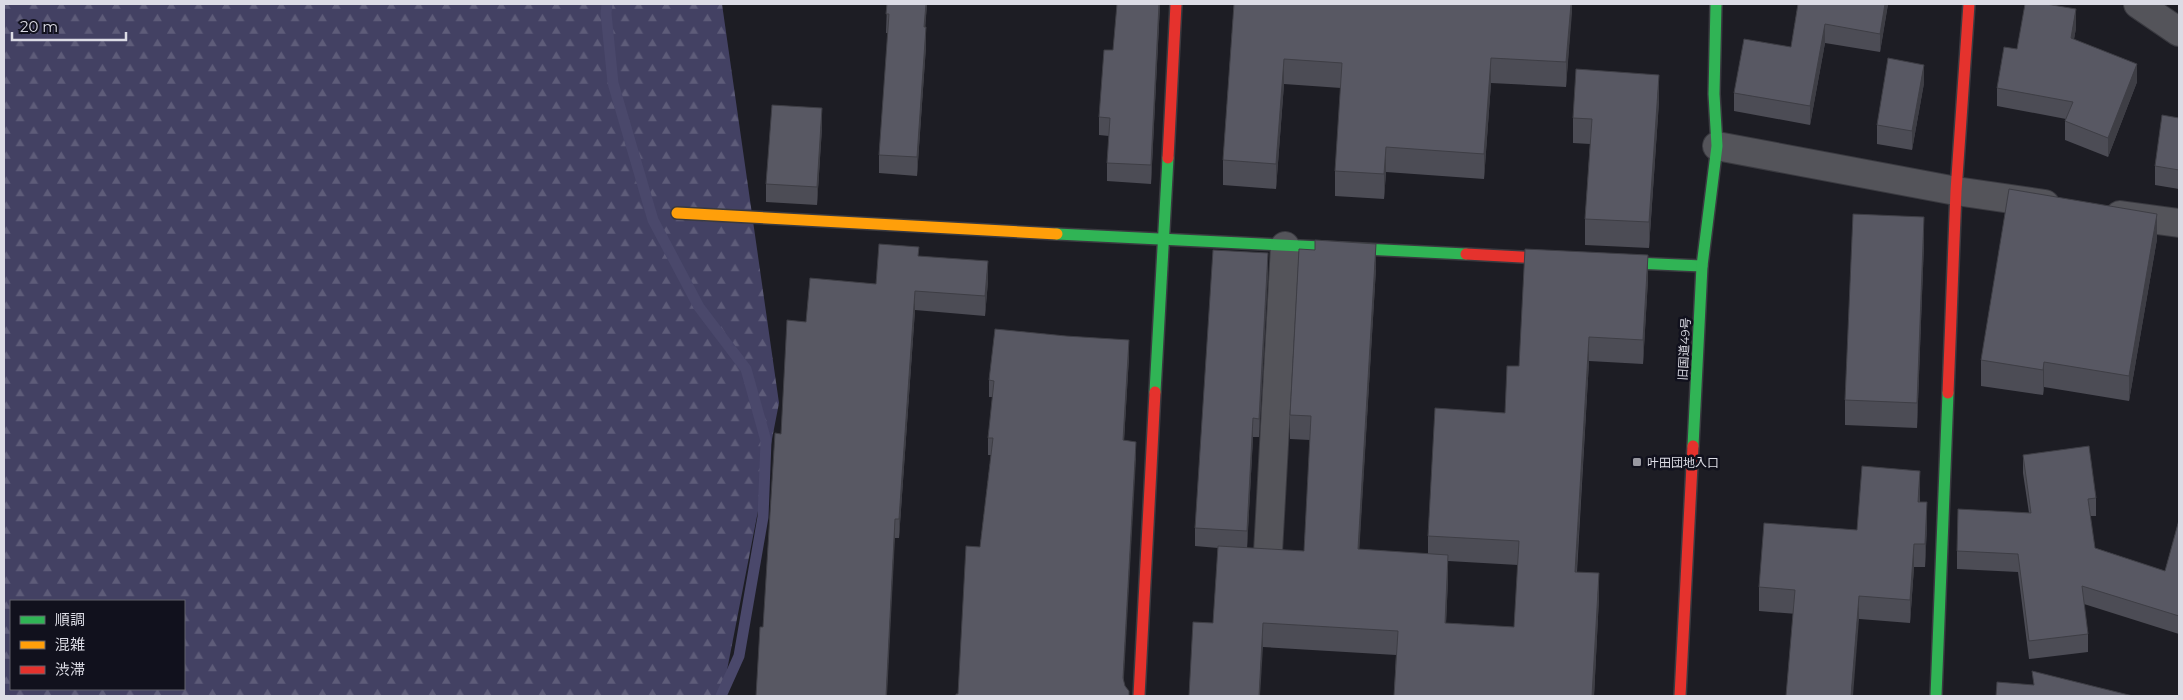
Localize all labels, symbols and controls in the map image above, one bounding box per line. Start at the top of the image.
scale bar [12,10,126,42]
text: 20 m [20,17,58,36]
street label: 旧国道49号 [1675,317,1693,381]
place label: 叶田団地入口 [1647,455,1719,470]
marker: 叶田団地入口 [1631,456,1643,468]
legend [10,600,185,690]
text: 順調 [55,610,85,629]
text: 混雑 [55,635,85,654]
text: 渋滞 [55,660,85,679]

